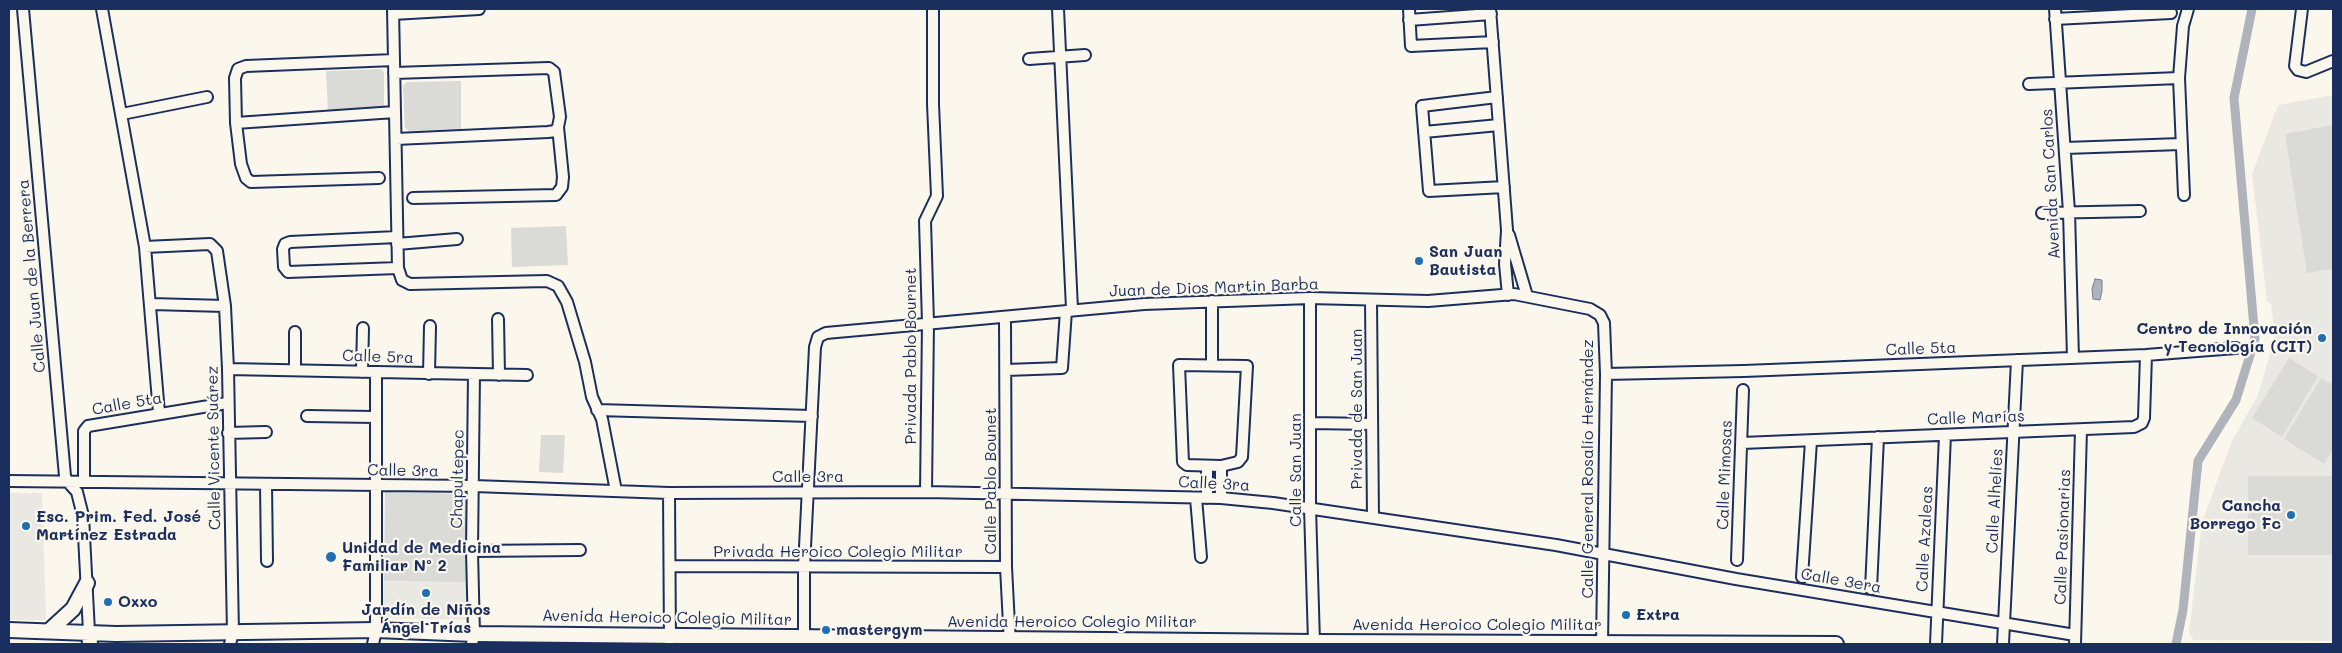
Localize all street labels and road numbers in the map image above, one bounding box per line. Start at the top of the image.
street label: Avenida San Carlos [2037,108,2065,260]
street label: Calle Juan de la Berrera [14,179,50,373]
street label: Privada Pablo Bournet [901,268,921,444]
street label: Juan de Dios Martin Barba [1109,275,1319,301]
street label: Privada de San Juan [1347,329,1367,489]
street label: Calle 5ta [1885,338,1957,360]
street label: Calle General Rosalío Hernández [1578,339,1598,599]
street label: Calle 5ra [342,346,414,368]
street label: Calle Vicente Suárez [203,366,225,530]
street label: Calle 5ta [90,388,164,420]
street label: Calle Marías [1927,407,2025,429]
street label: Calle Pablo Bounet [981,408,1001,554]
street label: Calle San Juan [1286,413,1306,527]
street label: Calle Mimosas [1713,420,1737,530]
street label: Chapultepec [448,429,468,529]
street label: Calle Alhelíes [1983,448,2007,554]
street label: Calle 3ra [367,461,439,481]
street label: Calle 3ra [772,467,844,487]
street label: Calle Pasionarias [2051,469,2075,605]
street label: Calle 3ra [1178,473,1250,495]
street label: Calle Azaleas [1913,486,1937,592]
street label: Privada Heroico Colegio Militar [713,542,963,562]
street label: Calle 3era [1799,564,1883,598]
street label: Avenida Heroico Colegio Militar [542,606,792,630]
street label: Avenida Heroico Colegio Militar [947,612,1197,632]
street label: Avenida Heroico Colegio Militar [1352,615,1602,635]

